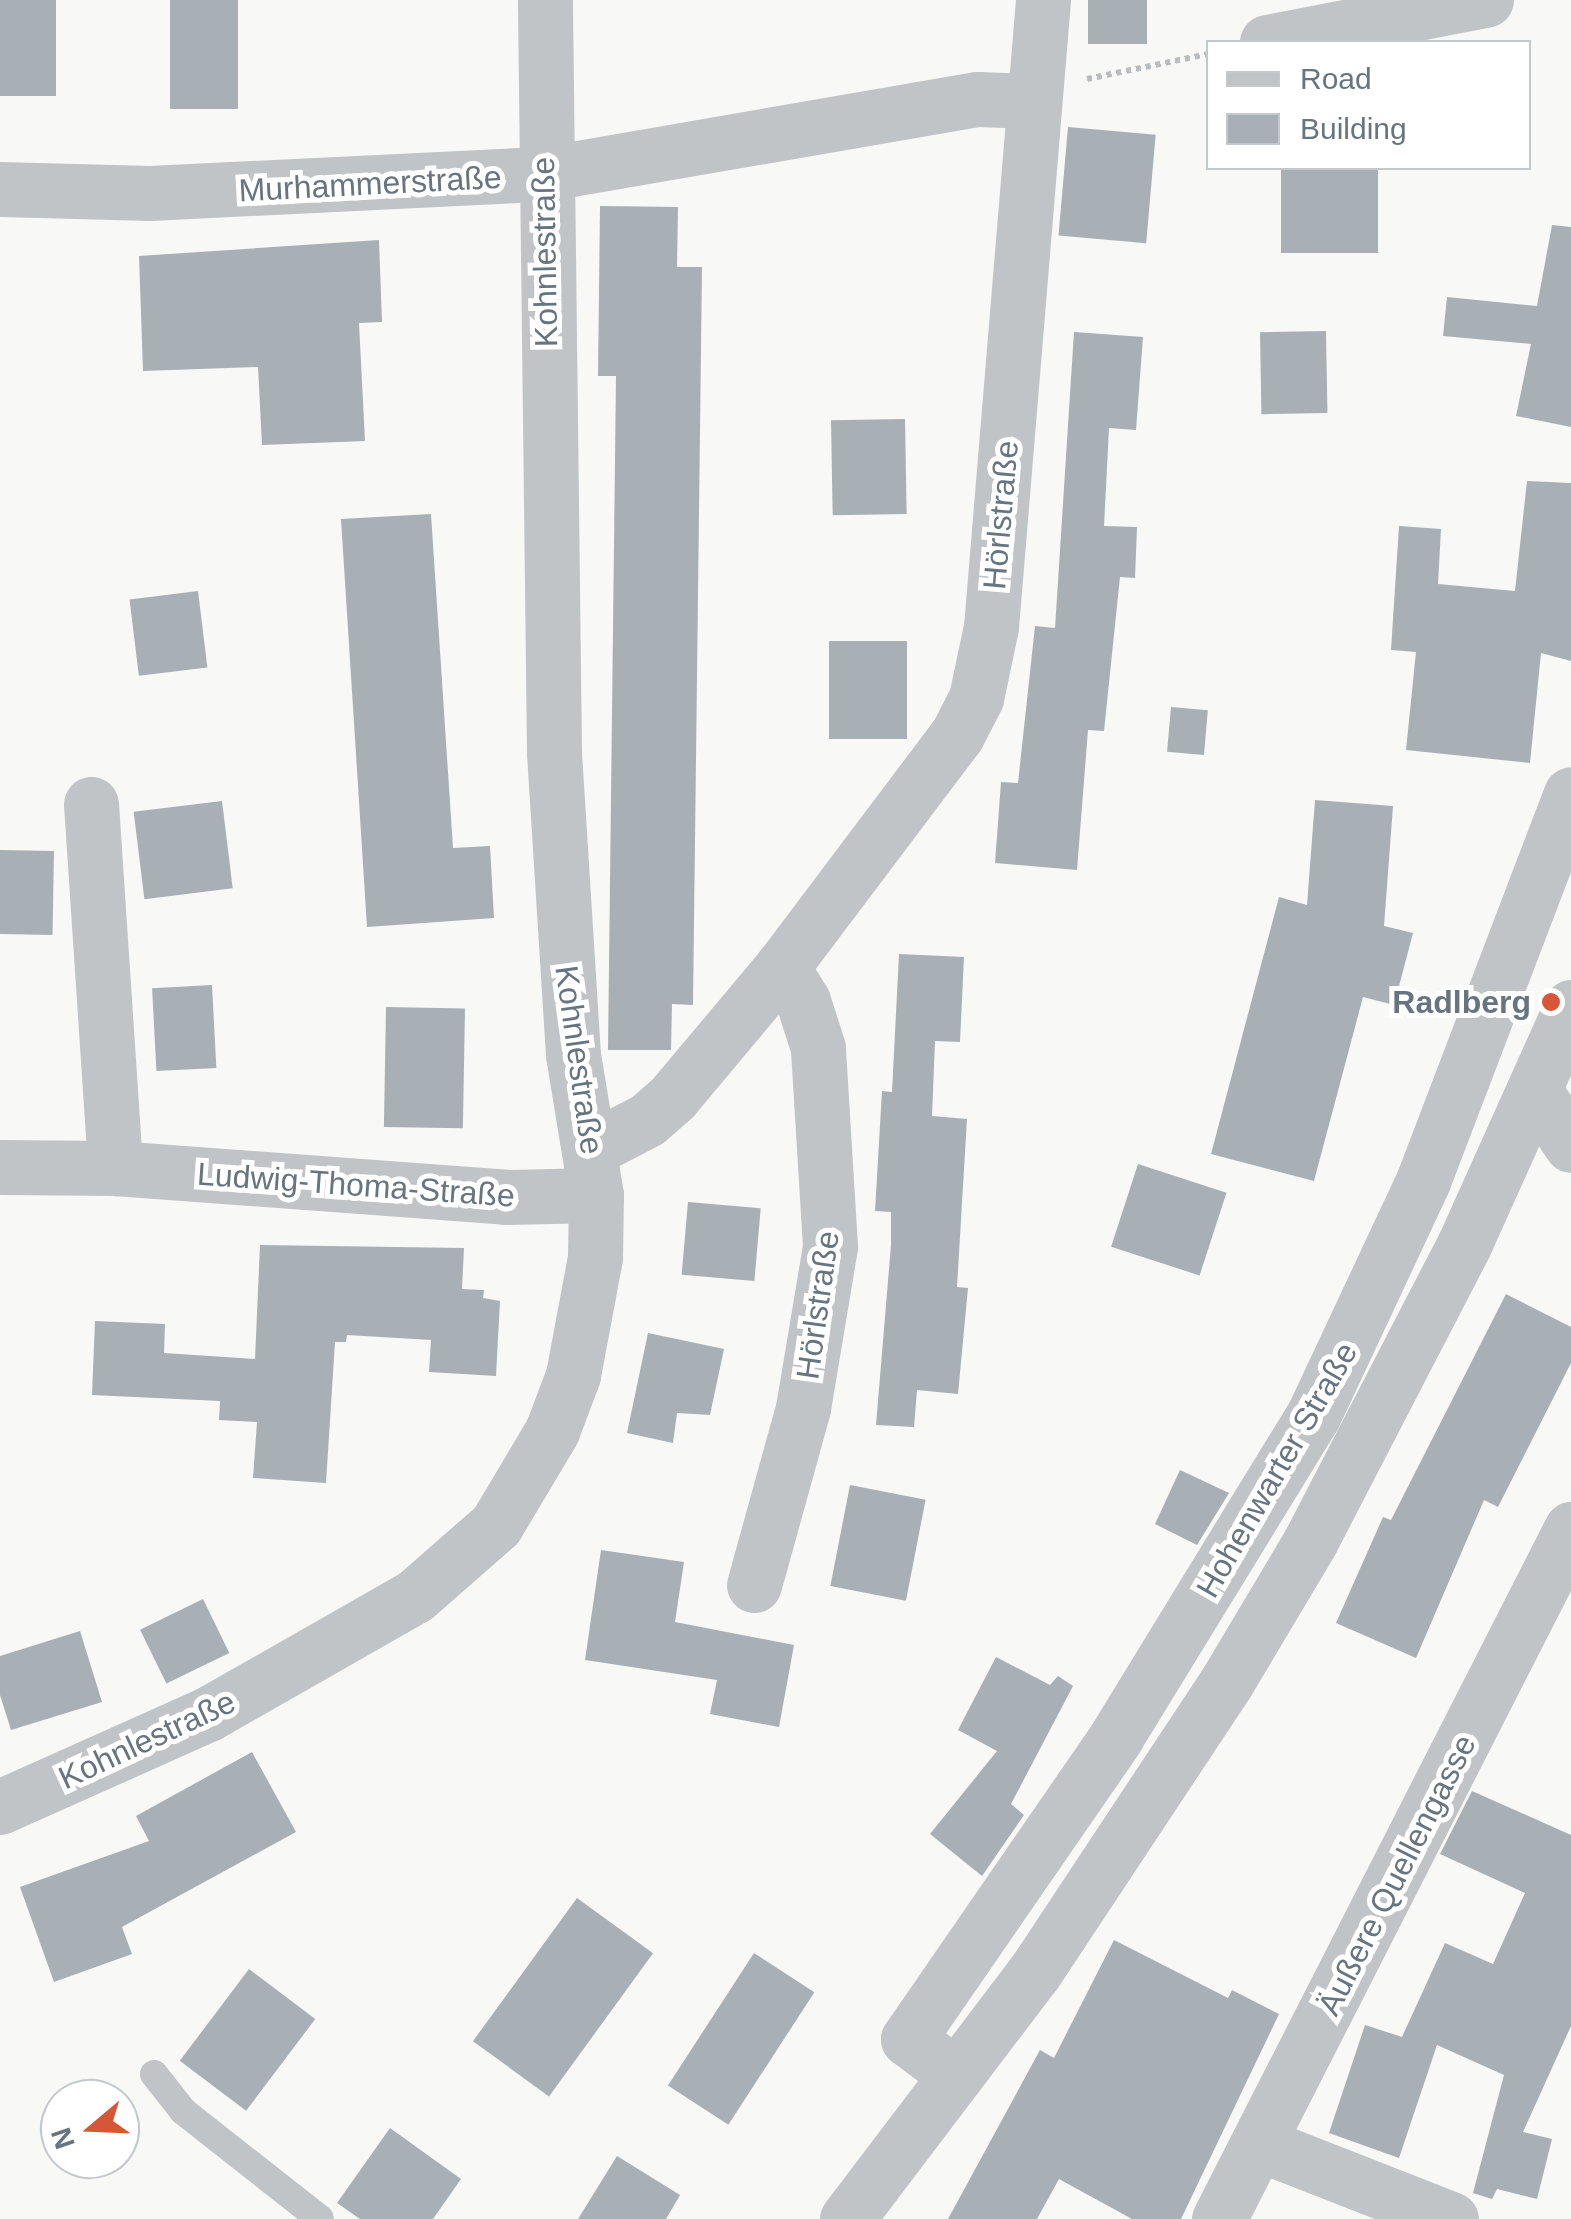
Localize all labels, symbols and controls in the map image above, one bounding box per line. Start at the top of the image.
legend [1206,40,1531,170]
text: Road [1300,62,1372,95]
text: Building [1300,112,1407,145]
street label: Kohnlestraße [524,157,566,347]
street label: Murhammerstraße [238,158,502,210]
street label: Hörlstraße [975,439,1027,591]
street label: Kohnlestraße [547,963,611,1157]
place label: Radlberg [1392,983,1531,1021]
marker: Radlberg [1540,991,1562,1013]
street label: Ludwig-Thoma-Straße [196,1155,516,1215]
street label: Hörlstraße [789,1228,847,1382]
street label: Hohenwarter Straße [1188,1336,1366,1604]
street label: Kohnlestraße [53,1682,241,1798]
street label: Äußere Quellengasse [1310,1728,1484,2022]
north arrow [40,2079,140,2179]
text: N [45,2124,81,2153]

